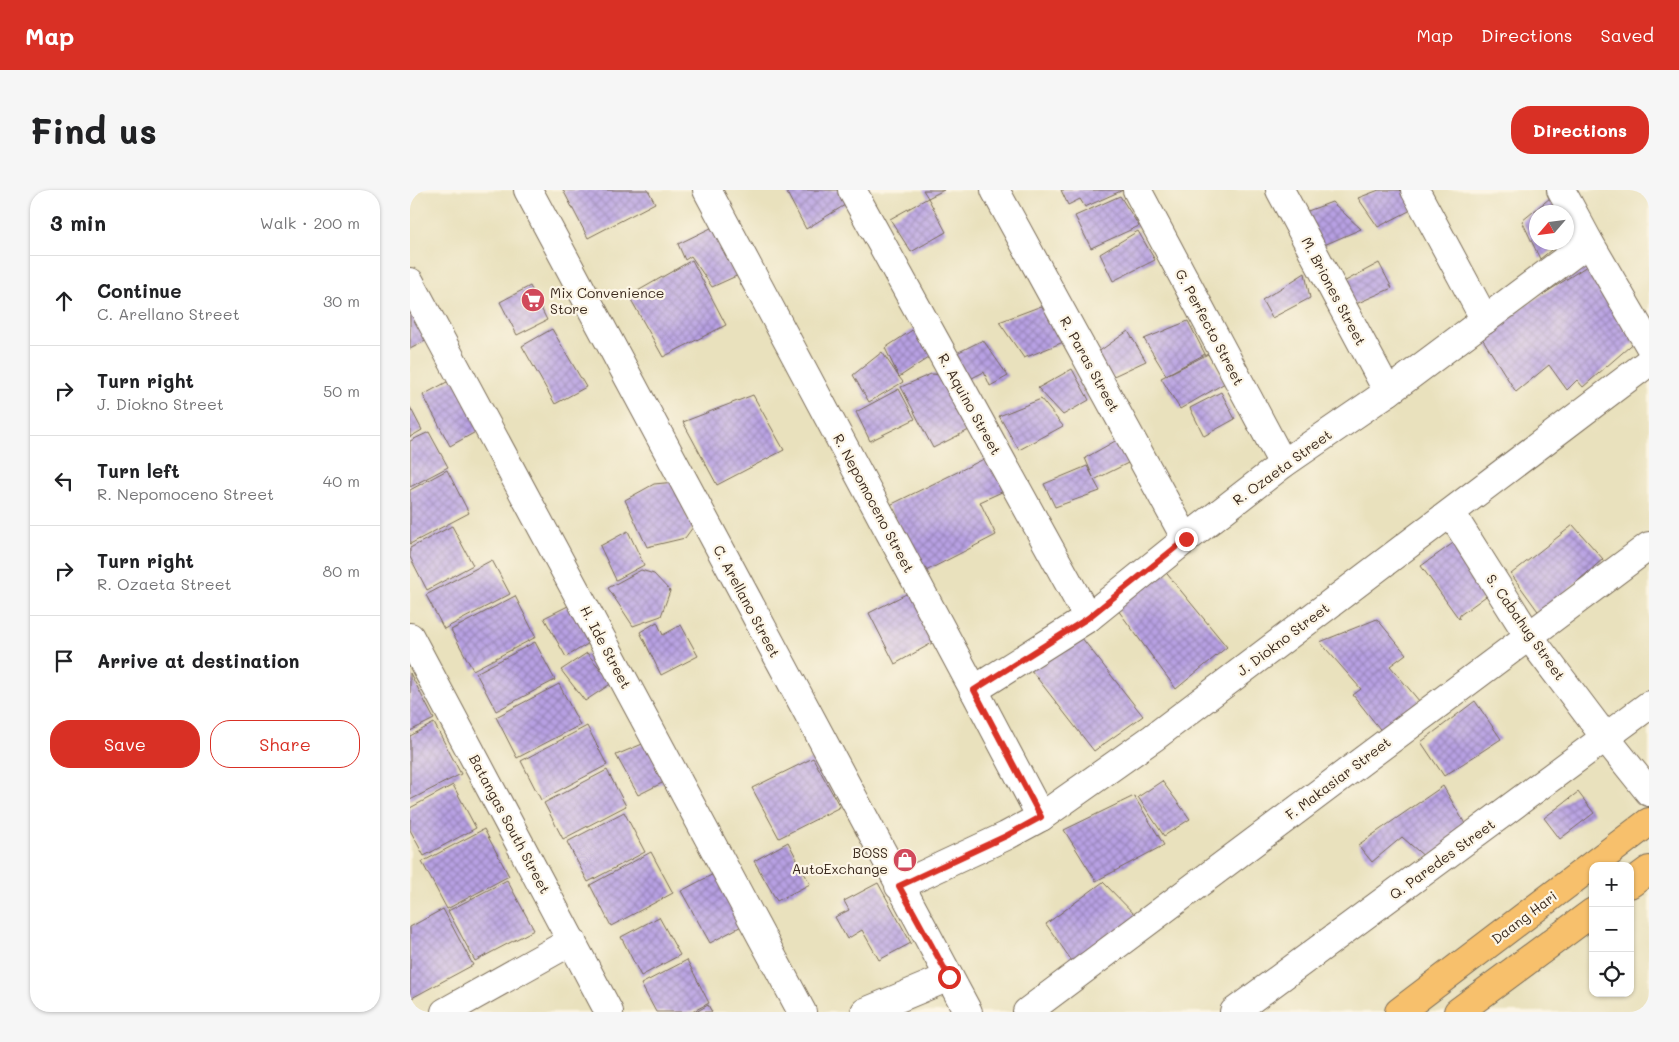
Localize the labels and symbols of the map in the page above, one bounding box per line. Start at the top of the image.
north arrow [1529,205,1574,250]
street label: M. Briones Street [1297,233,1371,349]
street label: G. Perfecto Street [1171,266,1249,388]
place label: Mix Convenience Store [550,283,665,318]
supermarket icon: Mix Convenience Store [520,287,546,313]
street label: R. Paras Street [1056,313,1124,415]
street label: R. Aquino Street [934,350,1006,458]
street label: R. Ozaeta Street [1229,425,1335,509]
street label: R. Nepomoceno Street [829,430,919,576]
route end [1175,528,1198,551]
street label: C. Arellano Street [709,541,785,661]
street label: S. Cabahug Street [1482,570,1570,684]
street label: J. Diokno Street [1233,598,1333,680]
street label: H. Ide Street [576,602,636,692]
street label: F. Makasiar Street [1282,732,1394,824]
street label: Batangas South Street [465,751,555,897]
street label: Q. Paredes Street [1385,814,1499,904]
place label: BOSS AutoExchange [792,843,888,878]
shop icon: BOSS AutoExchange [892,847,918,873]
street label: Daang Hari [1487,886,1561,948]
route start [938,966,961,989]

